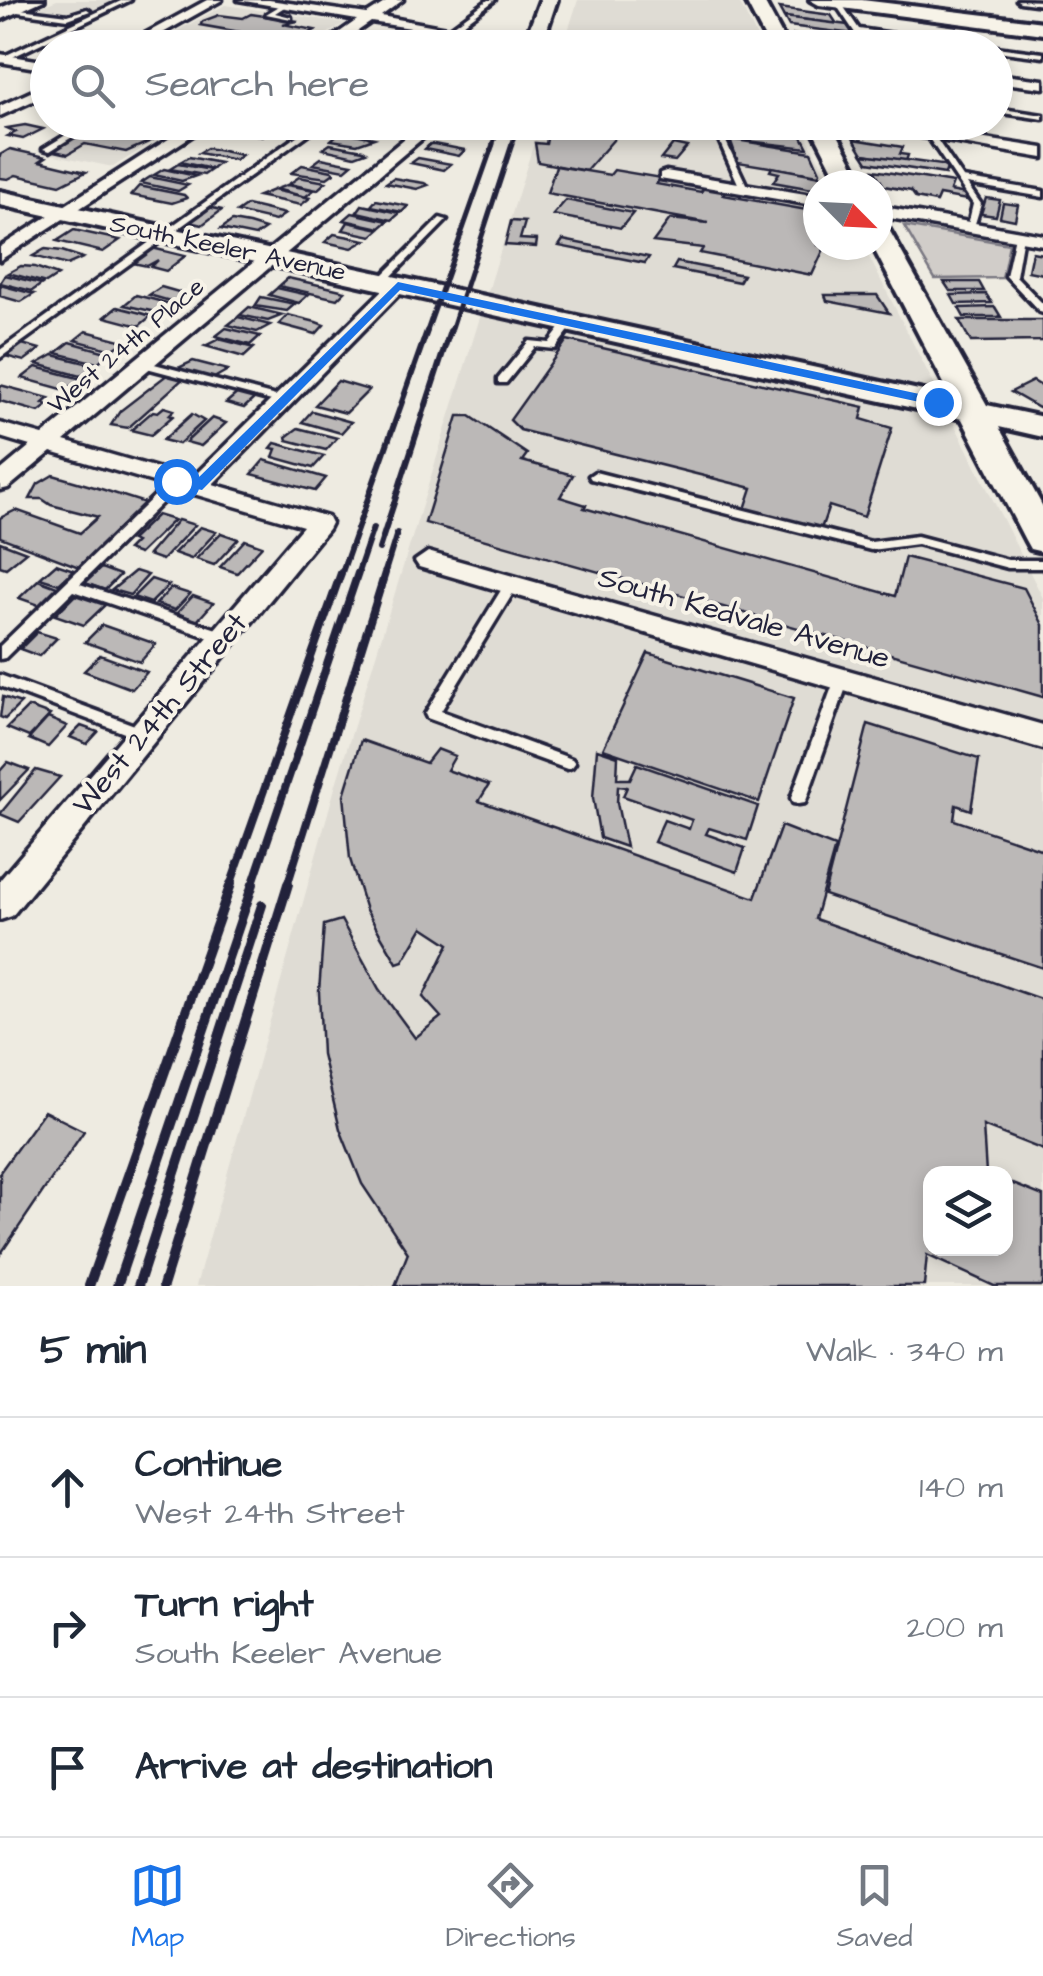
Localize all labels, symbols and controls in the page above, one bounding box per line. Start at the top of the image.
search box [30,30,1013,140]
icon: search [65,58,120,113]
text: Search here [145,59,369,111]
north arrow [803,170,893,260]
street label: South Keeler Avenue [107,206,349,290]
street label: West 24th Place [40,270,212,422]
route end [916,380,962,426]
route start [154,459,200,505]
street label: South Kedvale Avenue [593,556,895,680]
street label: West 24th Street [63,604,257,824]
map controls [923,1166,1013,1256]
button: layers [923,1166,1013,1256]
text: 5 min [40,1322,147,1380]
text: Walk · 340 m [806,1329,1003,1374]
text: Continue [135,1439,282,1491]
icon: ahead [40,1460,95,1515]
text: 140 m [919,1465,1003,1510]
text: West 24th Street [135,1491,405,1536]
text: Turn right [135,1579,314,1631]
icon: right [40,1600,95,1655]
text: 200 m [907,1605,1003,1650]
text: South Keeler Avenue [135,1631,442,1676]
icon: arrive [40,1740,95,1795]
text: Arrive at destination [135,1741,492,1793]
tab: Map [130,1858,185,1957]
tab: Directions [446,1858,576,1957]
tab: Saved [836,1858,913,1957]

